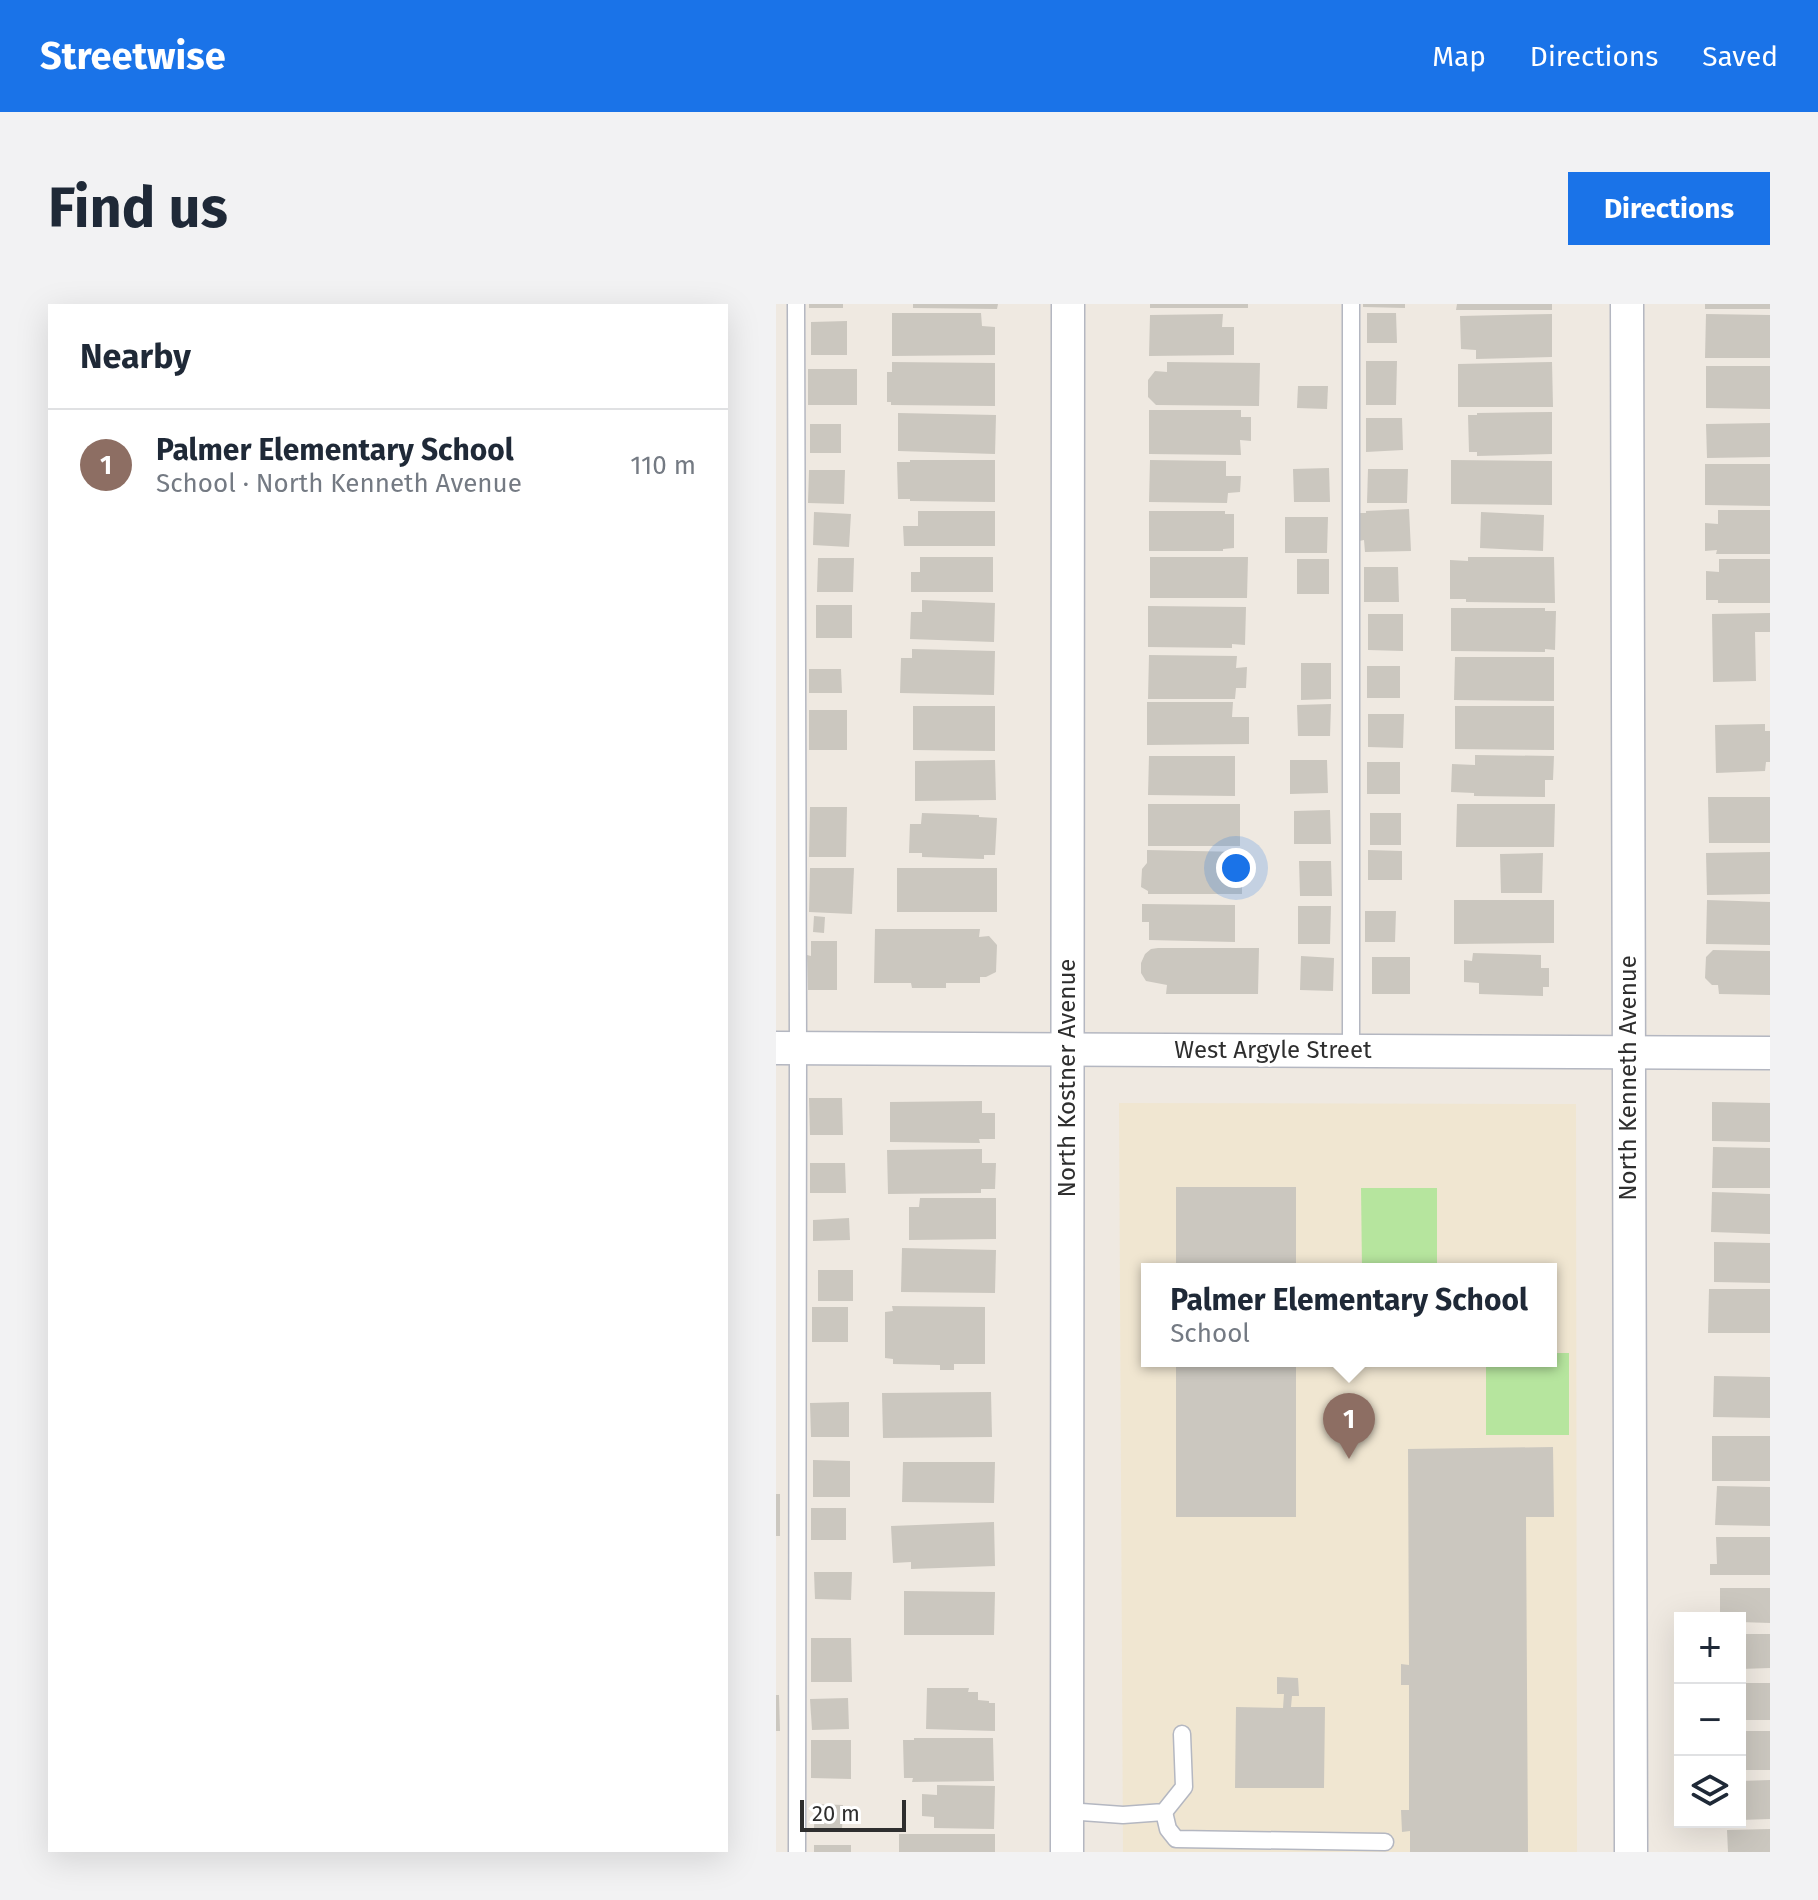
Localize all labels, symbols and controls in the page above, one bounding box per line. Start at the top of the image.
text: Streetwise [40,33,226,79]
text: Map [1432,40,1486,73]
text: Directions [1530,40,1658,73]
text: Saved [1702,40,1778,73]
button: Directions [1568,172,1770,245]
text: Find us [48,175,228,242]
text: Nearby [80,336,191,377]
text: Palmer Elementary School [156,432,514,468]
text: 1 [100,450,112,481]
text: 110 m [630,450,696,481]
text: School · North Kenneth Avenue [156,468,522,499]
your location [1216,848,1256,888]
street label: North Kenneth Avenue [1614,955,1642,1201]
street label: North Kostner Avenue [1053,959,1081,1197]
street label: West Argyle Street [1174,1036,1372,1064]
popup [1141,1263,1557,1367]
text: Palmer Elementary School [1170,1282,1528,1318]
text: School [1170,1318,1250,1349]
pin: 1 [1323,1393,1375,1459]
map controls [1674,1612,1746,1828]
button: + [1674,1612,1746,1684]
button: − [1674,1684,1746,1756]
button: layers [1674,1756,1746,1828]
scale bar [800,1796,906,1832]
text: 20 m [812,1800,860,1827]

